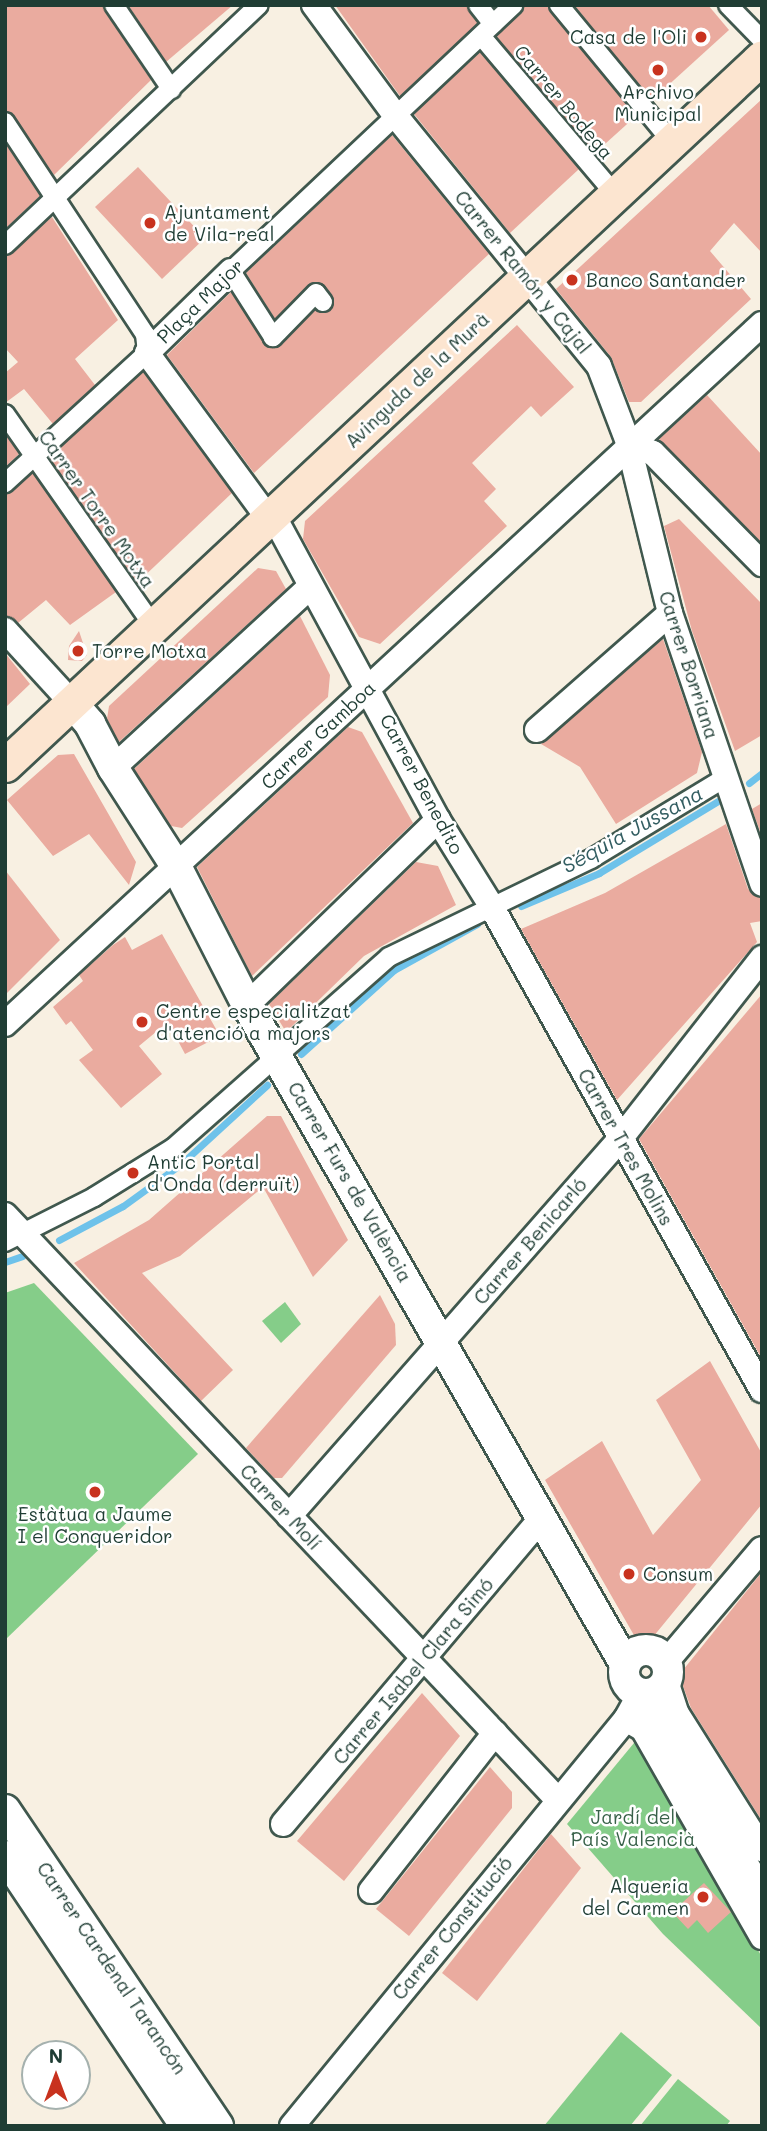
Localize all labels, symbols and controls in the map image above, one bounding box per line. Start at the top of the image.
place label: Casa de l'Oli [570,26,687,48]
marker: Casa de l'Oli [693,29,709,45]
street label: Carrer Bodega [510,40,618,164]
marker: Archivo Municipal [650,62,666,78]
place label: Archivo Municipal [614,81,702,125]
street label: Carrer Ramón y Cajal [450,186,596,358]
place label: Ajuntament de Vila-real [164,201,274,245]
marker: Ajuntament de Vila-real [142,215,158,231]
street label: Plaça Major [152,254,248,348]
place label: Banco Santander [586,269,746,291]
marker: Banco Santander [564,272,580,288]
street label: Avinguda de la Murà [340,307,494,453]
street label: Carrer Torre Motxa [34,426,160,592]
street label: Carrer Borriana [654,588,724,742]
place label: Torre Motxa [92,640,207,662]
marker: Torre Motxa [70,643,86,659]
street label: Carrer Gamboa [256,676,380,794]
street label: Carrer Benedito [376,710,468,858]
water label: Séquia Jussana [557,780,707,878]
place label: Centre especialitzat d'atenció a majors [156,1000,351,1044]
marker: Centre especialitzat d'atenció a majors [134,1014,150,1030]
street label: Carrer Tres Molins [573,1065,679,1229]
street label: Carrer Furs de València [283,1078,417,1286]
place label: Antic Portal d'Onda (derruït) [147,1151,299,1195]
marker: Antic Portal d'Onda (derruït) [125,1165,141,1181]
street label: Carrer Benicarló [469,1173,591,1309]
street label: Carrer Molí [235,1459,327,1555]
marker: Estàtua a Jaume I el Conqueridor [87,1484,103,1500]
place label: Estàtua a Jaume I el Conqueridor [18,1503,172,1547]
place label: Consum [643,1563,713,1585]
marker: Consum [621,1566,637,1582]
street label: Carrer Isabel Clara Simó [328,1573,498,1769]
park label: Jardí del País Valencià [571,1806,695,1850]
street label: Carrer Constitució [387,1852,517,2004]
street label: Carrer Cardenal Tarancón [32,1858,192,2078]
place label: Alqueria del Carmen [582,1875,689,1919]
marker: Alqueria del Carmen [695,1889,711,1905]
north arrow [21,2040,91,2110]
text: N [49,2043,63,2068]

